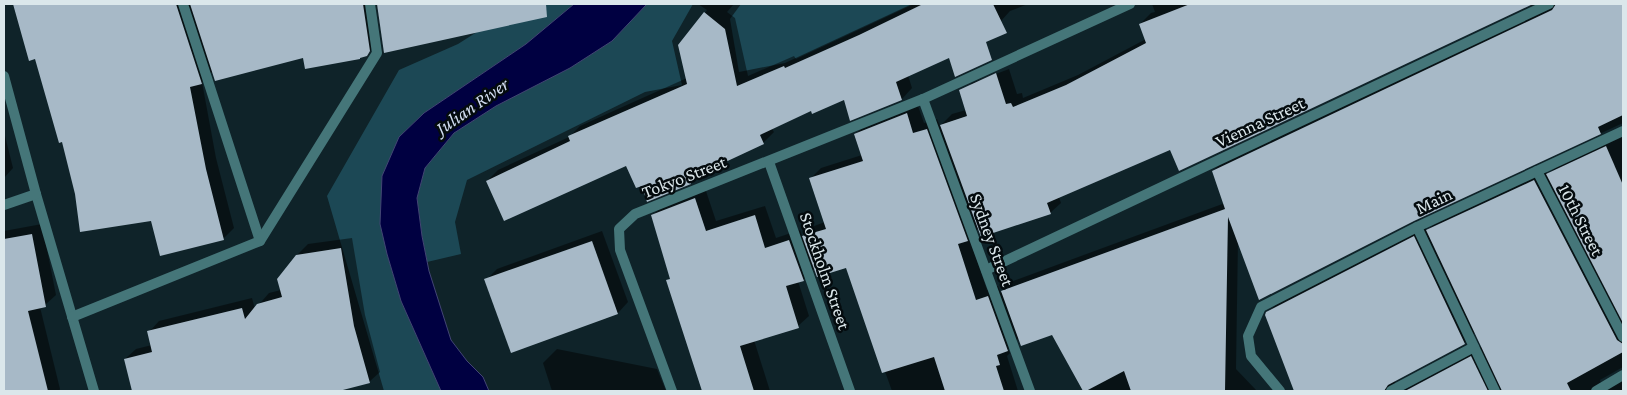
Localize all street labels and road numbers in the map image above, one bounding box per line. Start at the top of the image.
street label: Vienna Street [1212,92,1309,151]
street label: Tokyo Street [639,151,730,202]
street label: 10th Street [1555,181,1608,260]
street label: Main [1413,184,1456,218]
street label: Sydney Street [966,191,1018,290]
street label: Stockholm Street [796,210,855,333]

